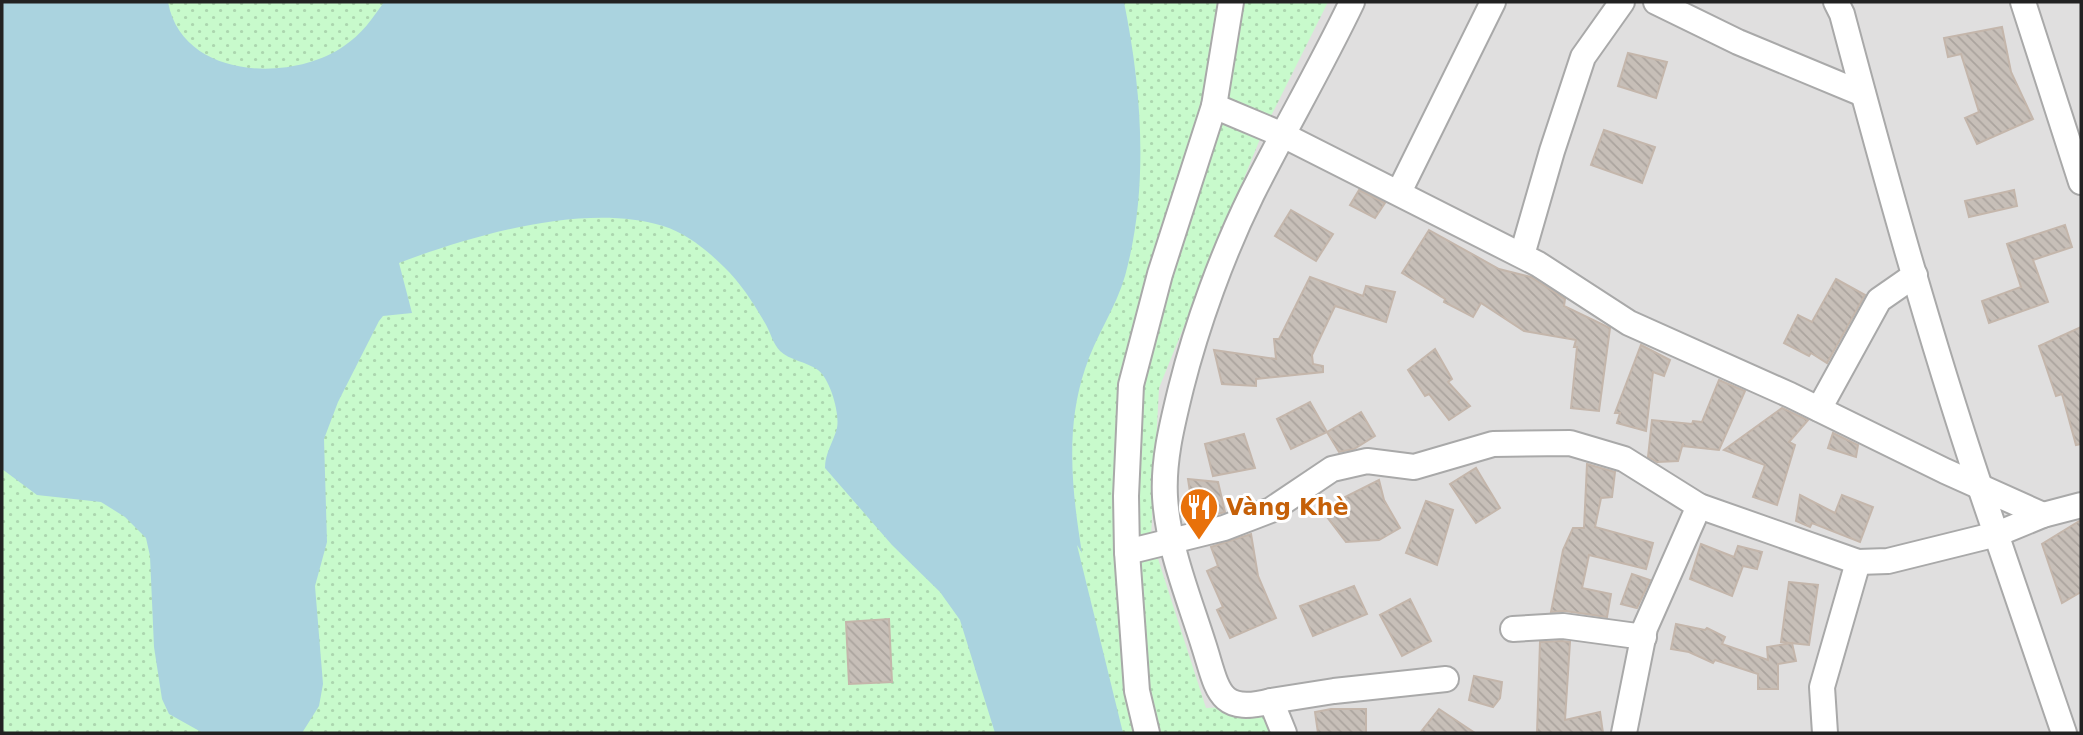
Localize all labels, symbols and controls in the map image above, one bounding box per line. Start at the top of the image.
restaurant icon: Vàng Khè [1178,486,1220,541]
place label: Vàng Khè [1226,494,1349,520]

